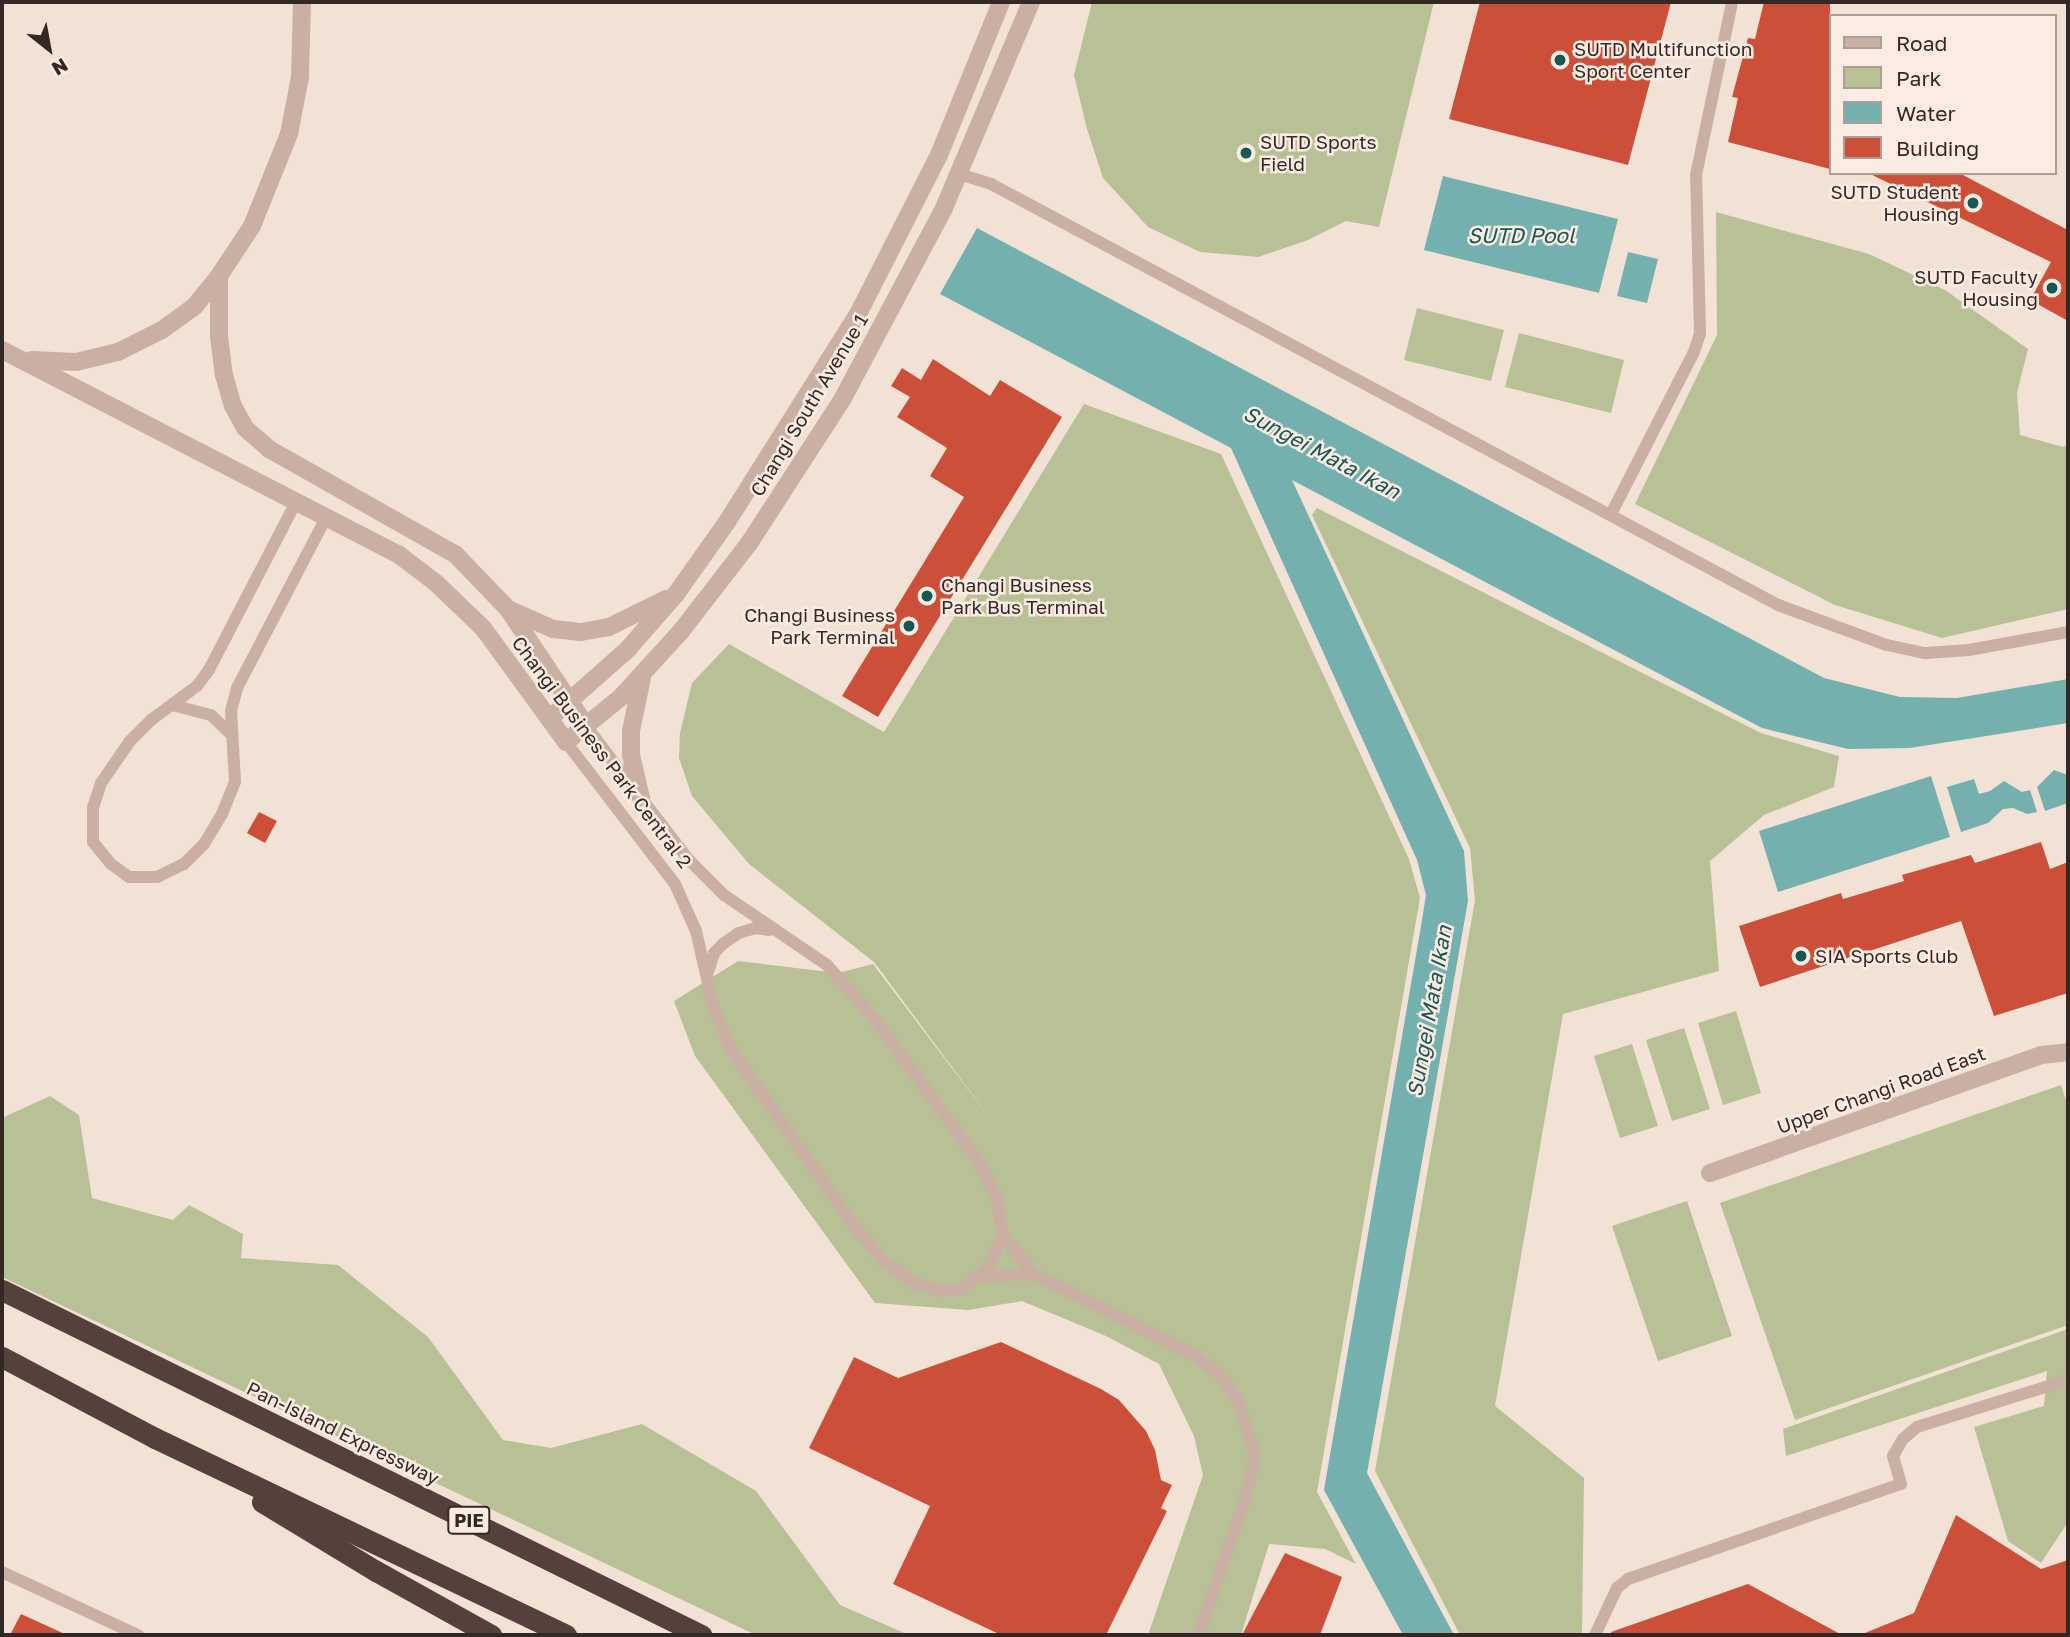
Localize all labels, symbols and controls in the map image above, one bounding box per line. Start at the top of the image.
north arrow [14,14,84,84]
legend [1828,14,2056,175]
text: Road [1896,30,1947,56]
place label: SUTD Multifunction Sport Center [1574,38,1752,82]
marker: SUTD Multifunction Sport Center [1552,52,1568,68]
text: N [48,54,72,81]
text: Park [1896,65,1941,91]
text: Water [1896,100,1956,126]
place label: SUTD Sports Field [1260,131,1377,175]
text: Building [1896,135,1979,161]
marker: SUTD Sports Field [1238,145,1254,161]
place label: SUTD Student Housing [1830,181,1959,225]
marker: SUTD Student Housing [1965,195,1981,211]
water label: SUTD Pool [1467,222,1575,248]
place label: SUTD Faculty Housing [1914,266,2038,310]
marker: SUTD Faculty Housing [2044,280,2060,296]
street label: Changi South Avenue 1 [745,310,873,500]
water label: Sungei Mata Ikan [1240,400,1404,504]
place label: Changi Business Park Bus Terminal [941,574,1105,618]
marker: Changi Business Park Bus Terminal [919,588,935,604]
place label: Changi Business Park Terminal [744,604,895,648]
marker: Changi Business Park Terminal [901,618,917,634]
street label: Changi Business Park Central 2 [507,632,697,872]
water label: Sungei Mata Ikan [1402,923,1456,1099]
place label: SIA Sports Club [1815,945,1958,967]
marker: SIA Sports Club [1793,948,1809,964]
street label: Upper Changi Road East [1774,1042,1988,1138]
street label: Pan-Island Expressway [243,1377,443,1489]
road number: PIE [446,1506,492,1534]

